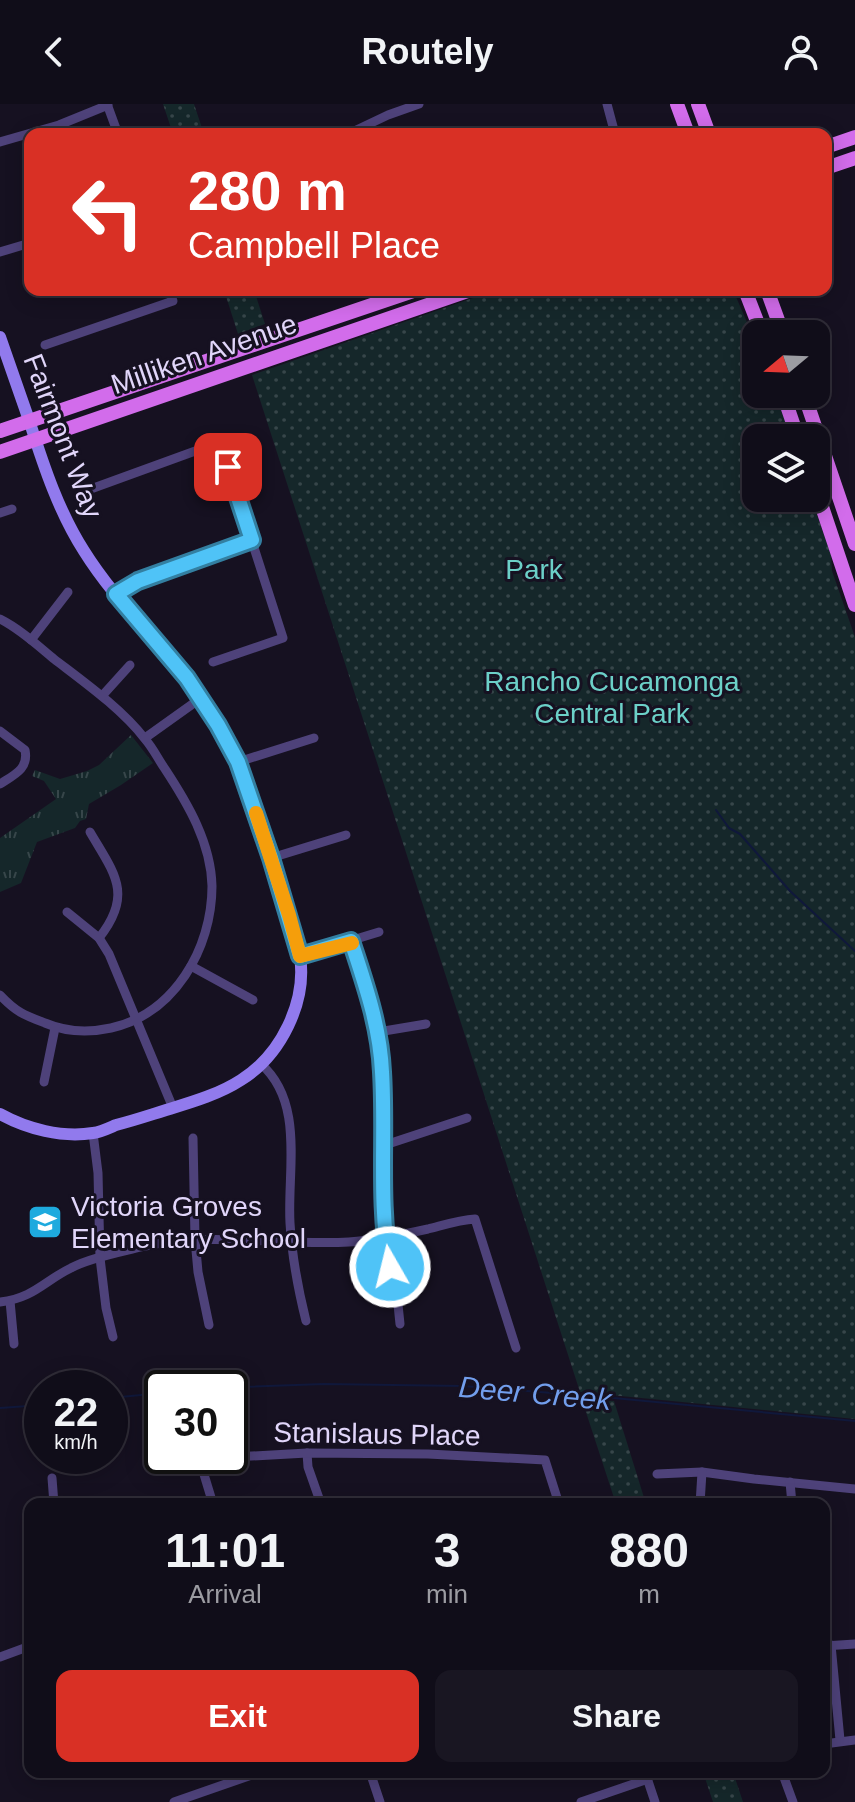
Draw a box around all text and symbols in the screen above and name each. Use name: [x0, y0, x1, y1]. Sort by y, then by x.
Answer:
icon: back: [32, 30, 76, 74]
icon: person: [779, 30, 823, 74]
text: Routely: [361, 31, 494, 72]
text: 280 m: [188, 159, 347, 222]
icon: left: [56, 160, 160, 264]
text: Campbell Place: [188, 225, 440, 266]
street label: Milliken Avenue: [107, 308, 301, 400]
north arrow: [742, 320, 830, 408]
map controls: [742, 320, 830, 512]
street label: Fairmont Way: [17, 350, 109, 522]
button: layers: [742, 424, 830, 512]
pin: [194, 433, 262, 501]
icon: arrive: [206, 445, 250, 489]
park label: Park: [505, 554, 564, 585]
park label: Rancho Cucamonga Central Park: [484, 666, 740, 729]
place label: Victoria Groves Elementary School: [71, 1191, 306, 1254]
school or university icon: Victoria Groves Elementary School: [26, 1203, 64, 1241]
position arrow: [348, 1225, 432, 1309]
speed limit sign: 30: [144, 1370, 248, 1474]
water label: Deer Creek: [457, 1370, 615, 1416]
text: 22: [54, 1390, 98, 1434]
street label: Stanislaus Place: [273, 1417, 481, 1451]
text: km/h: [54, 1431, 98, 1453]
text: 11:01: [165, 1524, 285, 1577]
text: 3: [434, 1524, 460, 1577]
text: 880: [609, 1524, 689, 1577]
text: Arrival: [188, 1579, 262, 1609]
text: min: [426, 1579, 468, 1609]
text: m: [638, 1579, 660, 1609]
button: Exit: [56, 1670, 419, 1762]
button: Share: [435, 1670, 798, 1762]

